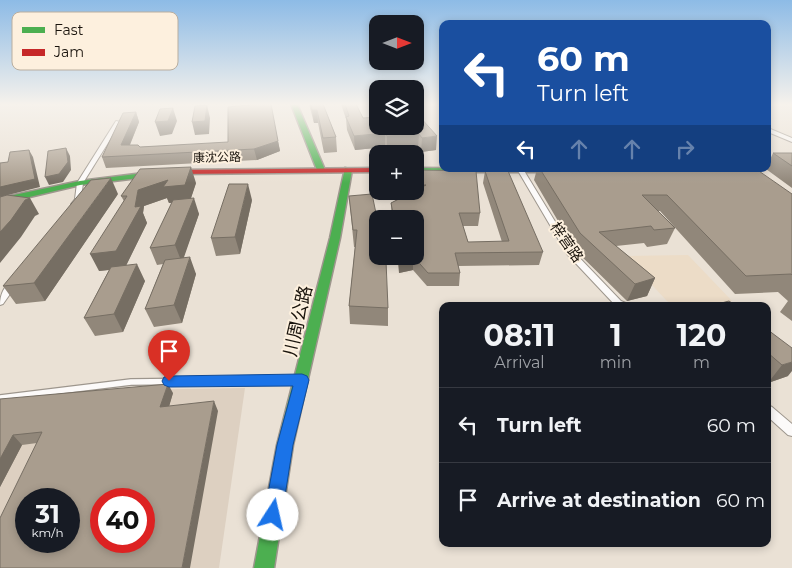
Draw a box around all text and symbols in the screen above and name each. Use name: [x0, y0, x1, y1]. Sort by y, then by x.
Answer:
legend: [12, 12, 178, 70]
north arrow: [369, 15, 424, 70]
map controls: [369, 15, 424, 265]
text: Fast: [54, 21, 84, 39]
text: 60 m: [537, 37, 630, 80]
icon: left: [454, 40, 519, 105]
text: Jam: [53, 43, 84, 61]
button: layers: [369, 80, 424, 135]
text: Turn left: [537, 80, 629, 107]
icon: left: [512, 135, 540, 163]
icon: ahead: [565, 135, 593, 163]
icon: ahead: [618, 135, 646, 163]
icon: right: [671, 135, 699, 163]
button: +: [369, 145, 424, 200]
street label: 康沈公路: [193, 149, 241, 165]
button: −: [369, 210, 424, 265]
street label: 梓营路: [546, 218, 588, 266]
street label: 川周公路: [279, 283, 317, 359]
text: 08:11: [484, 317, 555, 354]
text: 1: [610, 317, 622, 354]
text: 120: [677, 317, 726, 354]
pin: [148, 330, 190, 381]
icon: arrive: [155, 337, 183, 365]
text: Arrival: [494, 353, 545, 372]
text: min: [600, 353, 632, 372]
text: m: [693, 353, 710, 372]
icon: left: [454, 411, 482, 439]
text: Turn left: [497, 414, 582, 437]
text: 60 m: [707, 414, 756, 437]
icon: arrive: [454, 486, 482, 514]
speed limit sign: 40: [90, 488, 155, 553]
position arrow: [246, 488, 298, 540]
text: Arrive at destination: [497, 489, 701, 512]
text: 60 m: [716, 489, 765, 512]
text: 31: [35, 499, 60, 529]
text: km/h: [31, 525, 64, 540]

